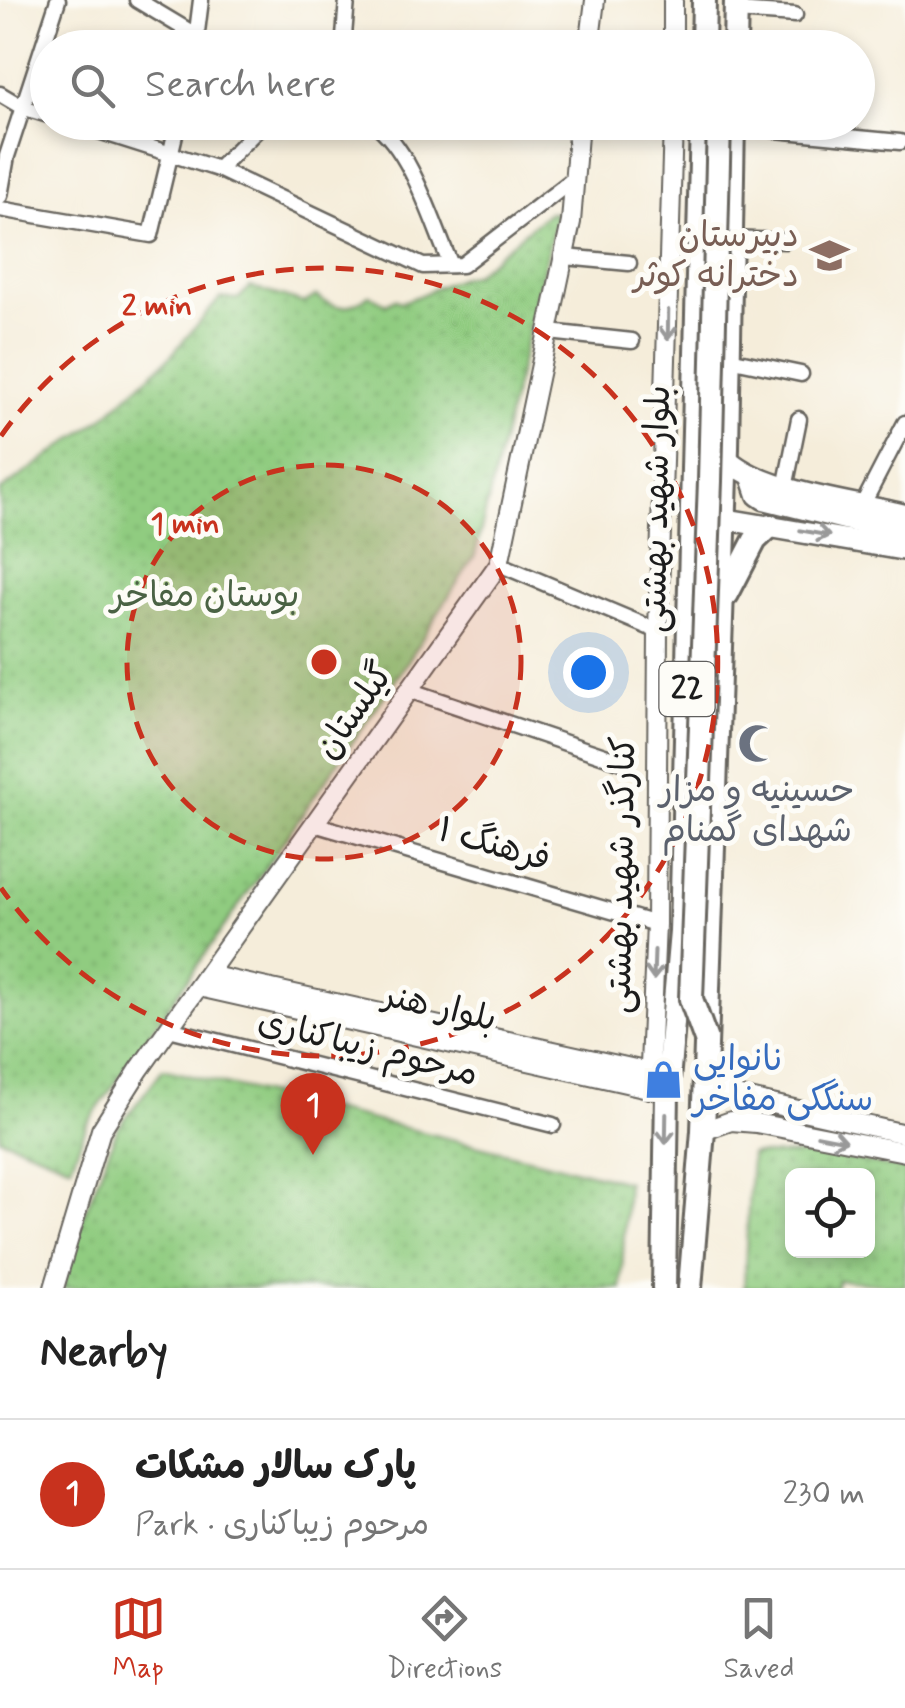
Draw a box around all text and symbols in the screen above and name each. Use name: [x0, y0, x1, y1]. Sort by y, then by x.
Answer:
search box: [30, 30, 875, 140]
icon: search: [65, 58, 120, 113]
text: Search here: [145, 61, 336, 110]
place label: دبیرستان دخترانه کوثر: [631, 213, 799, 299]
school or university icon: دبیرستان دخترانه کوثر: [808, 235, 850, 277]
text: 2 min: [122, 287, 192, 326]
one-way arrow: [659, 308, 678, 340]
street label: بلوار شهید بهشتی: [632, 385, 682, 633]
text: 1 min: [150, 505, 220, 544]
one-way arrow: [798, 524, 831, 543]
park label: بوستان مفاخر: [108, 573, 299, 619]
centre of rings: [306, 644, 342, 680]
your location: [563, 647, 614, 698]
street label: گیلستان: [305, 653, 405, 769]
road number: 22: [660, 662, 714, 716]
mosque icon: حسینیه و مزار شهدای گمنام: [736, 723, 778, 765]
street label: کنارگذر شهید بهشتی: [597, 736, 647, 1014]
place label: حسینیه و مزار شهدای گمنام: [657, 768, 854, 856]
street label: فرهنگ ۱: [432, 807, 556, 883]
one-way arrow: [644, 948, 663, 980]
street label: بلوار هنر: [376, 972, 501, 1043]
street label: مرحوم زیباکناری: [253, 998, 483, 1099]
place label: نانوایی سنگکی مفاخر: [690, 1037, 873, 1123]
shop icon: نانوایی سنگکی مفاخر: [642, 1059, 684, 1101]
pin: 1: [280, 1072, 346, 1155]
one-way arrow: [656, 1112, 676, 1144]
one-way arrow: [815, 1129, 847, 1148]
map controls: [785, 1168, 875, 1258]
button: locate: [785, 1168, 875, 1258]
text: Nearby: [40, 1326, 168, 1381]
text: پارک سالار مشکات: [135, 1443, 416, 1492]
text: 1: [65, 1473, 80, 1515]
text: 230 m: [782, 1473, 865, 1515]
text: Park · مرحوم زیباکناری: [135, 1504, 429, 1546]
tab: Map: [111, 1591, 166, 1688]
tab: Directions: [387, 1591, 502, 1688]
tab: Saved: [724, 1591, 794, 1688]

